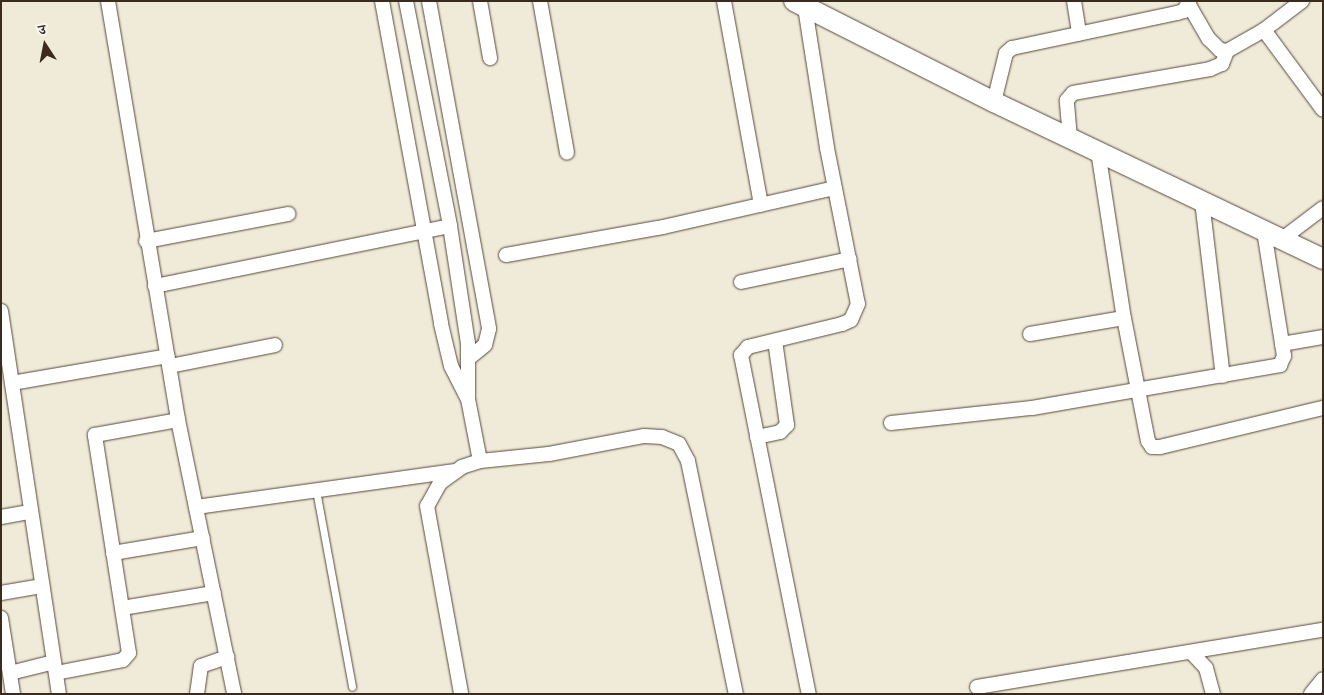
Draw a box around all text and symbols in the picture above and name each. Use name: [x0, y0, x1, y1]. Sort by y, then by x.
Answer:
north arrow: [20, 20, 70, 70]
text: उ: [37, 21, 47, 40]

